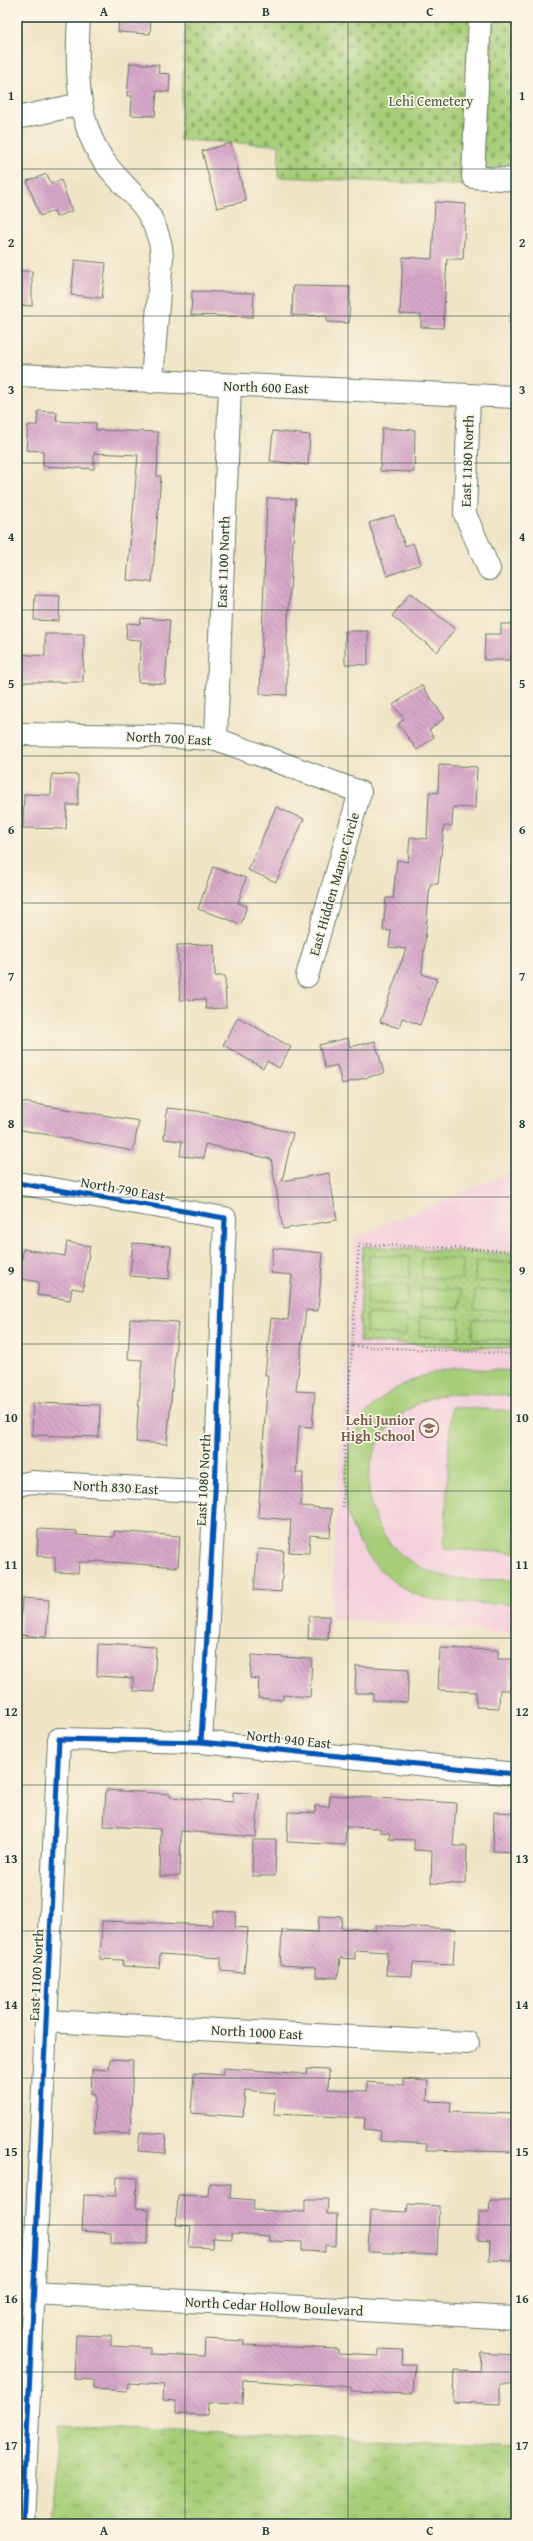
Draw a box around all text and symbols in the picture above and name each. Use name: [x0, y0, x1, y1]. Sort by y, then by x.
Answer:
text: A: [100, 2, 109, 21]
text: B: [262, 2, 270, 21]
text: C: [426, 2, 434, 21]
text: 1: [8, 86, 14, 105]
text: 1: [519, 86, 525, 105]
park label: Lehi Cemetery: [389, 91, 473, 111]
text: 2: [8, 233, 15, 252]
text: 2: [519, 233, 526, 252]
street label: North 600 East: [223, 376, 309, 398]
text: 3: [8, 380, 14, 399]
text: 3: [519, 380, 525, 399]
street label: East 1180 North: [455, 414, 479, 507]
street label: East 1100 North: [211, 515, 235, 608]
text: 4: [8, 527, 15, 546]
text: 4: [519, 527, 526, 546]
text: 5: [8, 674, 15, 693]
text: 5: [519, 674, 526, 693]
street label: North 700 East: [126, 726, 212, 750]
street label: East Hidden Manor Circle: [304, 809, 364, 958]
text: 6: [8, 820, 15, 839]
text: 6: [519, 820, 526, 839]
text: 7: [8, 967, 15, 986]
text: 7: [519, 967, 526, 986]
text: 8: [8, 1114, 15, 1133]
text: 8: [519, 1114, 526, 1133]
street label: North 790 East: [79, 1172, 167, 1206]
text: 9: [8, 1261, 15, 1280]
text: 9: [519, 1261, 526, 1280]
text: 10: [4, 1408, 18, 1427]
text: 10: [515, 1408, 529, 1427]
place label: Lehi Junior High School: [341, 1410, 416, 1446]
school or university icon: Lehi Junior High School: [418, 1417, 440, 1439]
street label: East 1080 North: [191, 1433, 215, 1527]
street label: North 830 East: [73, 1475, 159, 1499]
text: 11: [4, 1555, 18, 1574]
text: 11: [515, 1555, 529, 1574]
text: 12: [4, 1702, 18, 1721]
text: 12: [515, 1702, 529, 1721]
street label: North 940 East: [245, 1725, 333, 1753]
text: 13: [4, 1849, 18, 1868]
text: 13: [515, 1849, 529, 1868]
street label: East 1100 North: [24, 1928, 48, 2022]
text: 14: [4, 1995, 18, 2014]
text: 14: [515, 1995, 529, 2014]
street label: North 1000 East: [210, 2020, 304, 2044]
text: 15: [4, 2142, 18, 2161]
text: 15: [515, 2142, 529, 2161]
text: 16: [4, 2289, 18, 2308]
text: 16: [515, 2289, 529, 2308]
street label: North Cedar Hollow Boulevard: [184, 2291, 364, 2321]
text: 17: [4, 2436, 18, 2455]
text: 17: [515, 2436, 529, 2455]
text: A: [100, 2521, 109, 2540]
text: B: [262, 2521, 270, 2540]
text: C: [426, 2521, 434, 2540]

